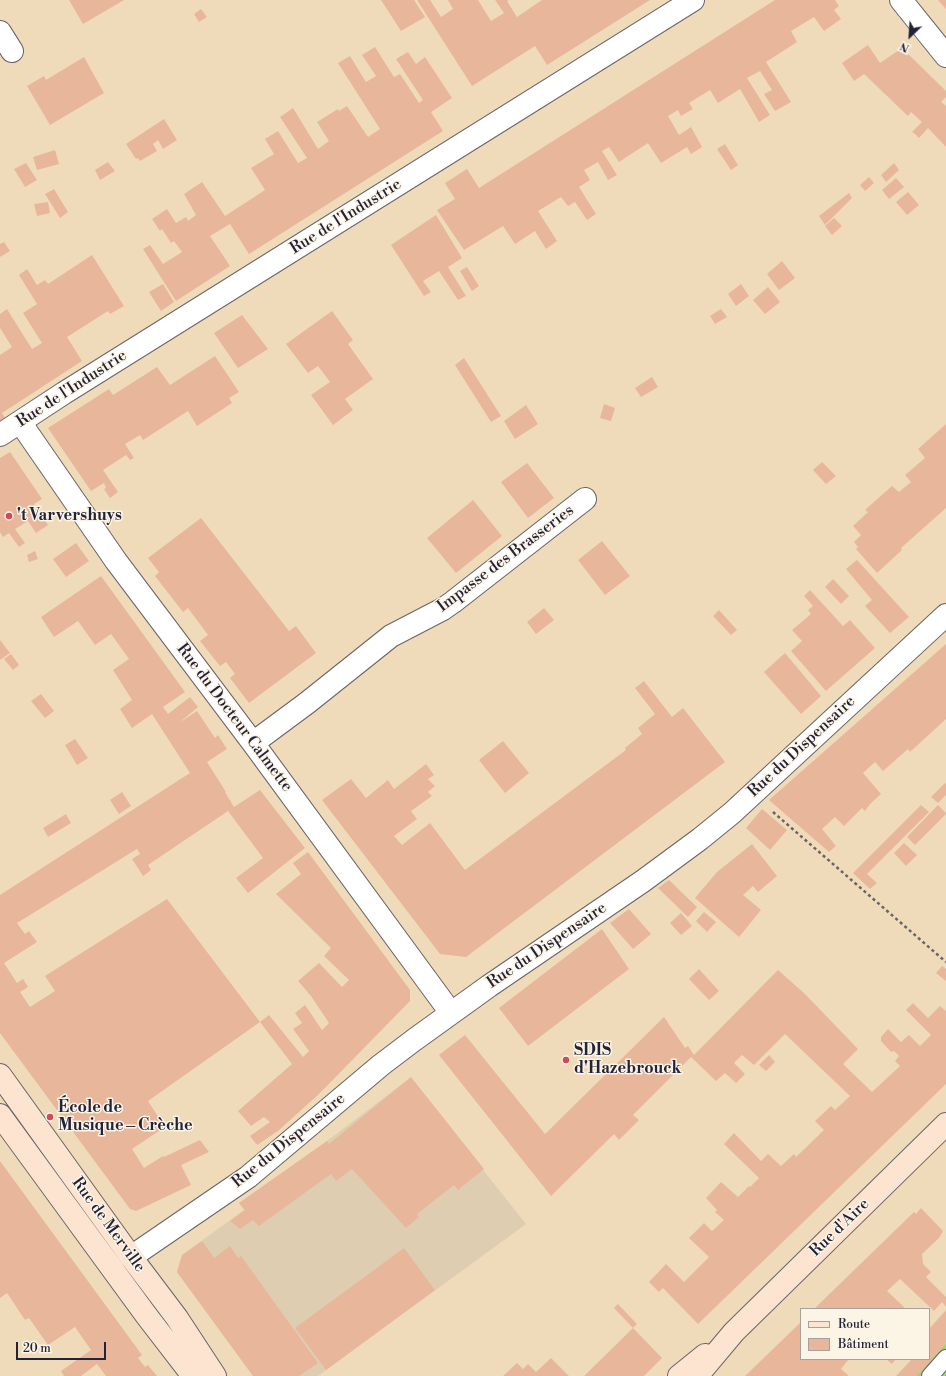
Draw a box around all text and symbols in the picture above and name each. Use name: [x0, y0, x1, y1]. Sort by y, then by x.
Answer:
north arrow: [890, 16, 930, 56]
text: N: [898, 39, 912, 55]
street label: Rue de l'Industrie: [287, 175, 405, 259]
street label: Rue de l'Industrie: [13, 346, 131, 432]
street label: Impasse des Brasseries: [434, 501, 578, 617]
place label: 't Varvershuys: [17, 506, 122, 526]
marker: 't Varvershuys: [4, 511, 14, 521]
street label: Rue du Docteur Calmette: [172, 640, 296, 796]
street label: Rue du Dispensaire: [744, 692, 860, 802]
street label: Rue du Dispensaire: [484, 899, 610, 993]
place label: SDIS d'Hazebrouck: [574, 1041, 681, 1079]
marker: SDIS d'Hazebrouck: [561, 1055, 571, 1065]
street label: Rue du Dispensaire: [229, 1090, 349, 1192]
place label: École de Musique – Crèche: [58, 1098, 193, 1136]
marker: École de Musique – Crèche: [45, 1112, 55, 1122]
street label: Rue de Merville: [67, 1174, 149, 1276]
street label: Rue d'Aire: [806, 1195, 874, 1261]
legend: [800, 1308, 930, 1360]
text: Route: [838, 1317, 870, 1332]
scale bar: [18, 1334, 108, 1360]
text: Bâtiment: [838, 1337, 889, 1352]
text: 20 m: [23, 1341, 51, 1356]

